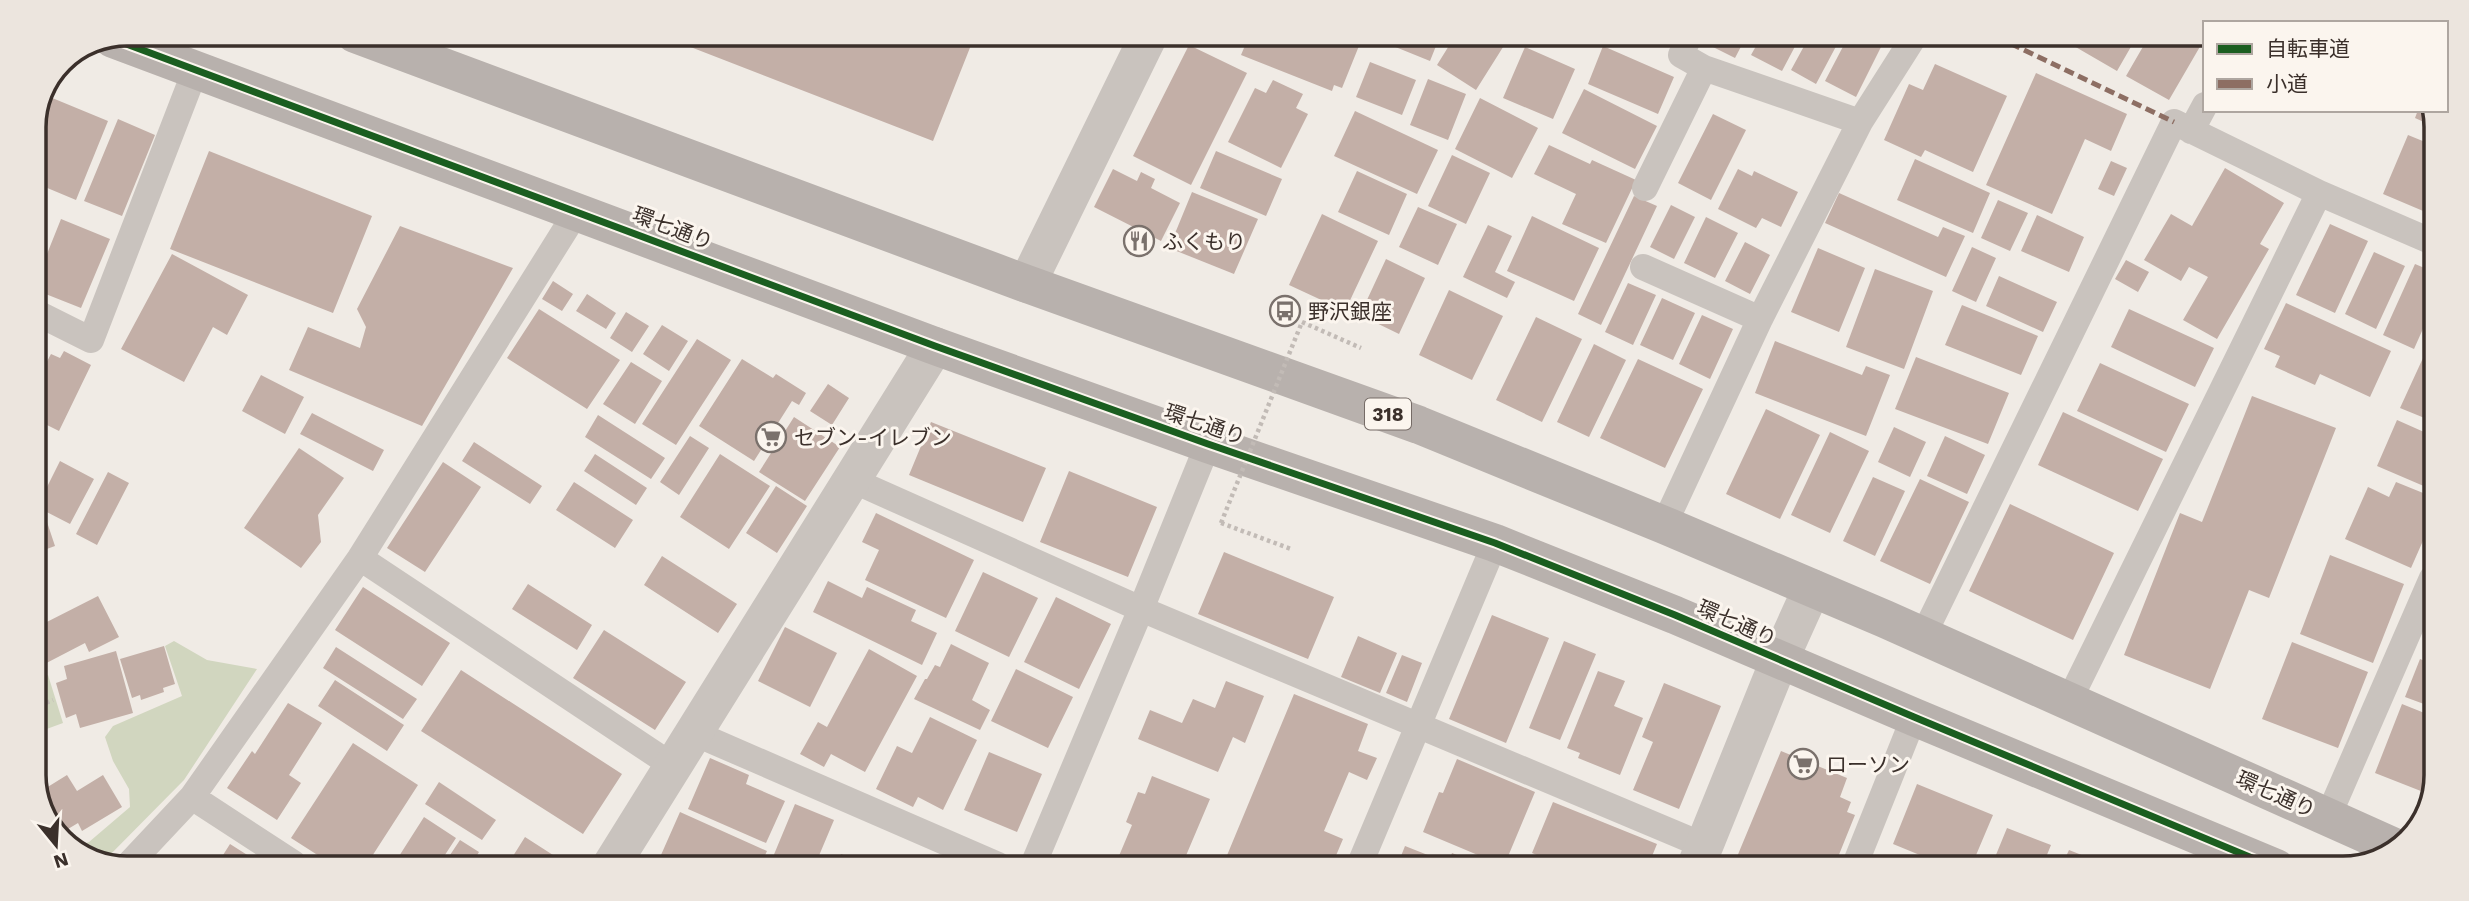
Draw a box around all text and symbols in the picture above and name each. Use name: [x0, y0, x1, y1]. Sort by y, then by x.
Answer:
legend: [2203, 21, 2448, 112]
text: 自転車道: [2266, 36, 2350, 61]
text: 小道: [2266, 71, 2308, 96]
street label: 環七通り: [629, 201, 717, 255]
restaurant icon: ふくもり: [1122, 224, 1156, 258]
place label: ふくもり: [1162, 229, 1246, 254]
bus stop icon: 野沢銀座: [1268, 294, 1302, 328]
place label: 野沢銀座: [1308, 299, 1392, 324]
road number: 318: [1365, 398, 1411, 430]
street label: 環七通り: [1161, 399, 1249, 449]
supermarket icon: セブン-イレブン: [754, 420, 788, 454]
place label: セブン-イレブン: [794, 425, 952, 450]
street label: 環七通り: [1694, 594, 1780, 652]
supermarket icon: ローソン: [1786, 747, 1820, 781]
place label: ローソン: [1826, 752, 1910, 777]
street label: 環七通り: [2233, 765, 2319, 823]
north arrow: [21, 810, 91, 880]
text: N: [51, 848, 71, 874]

